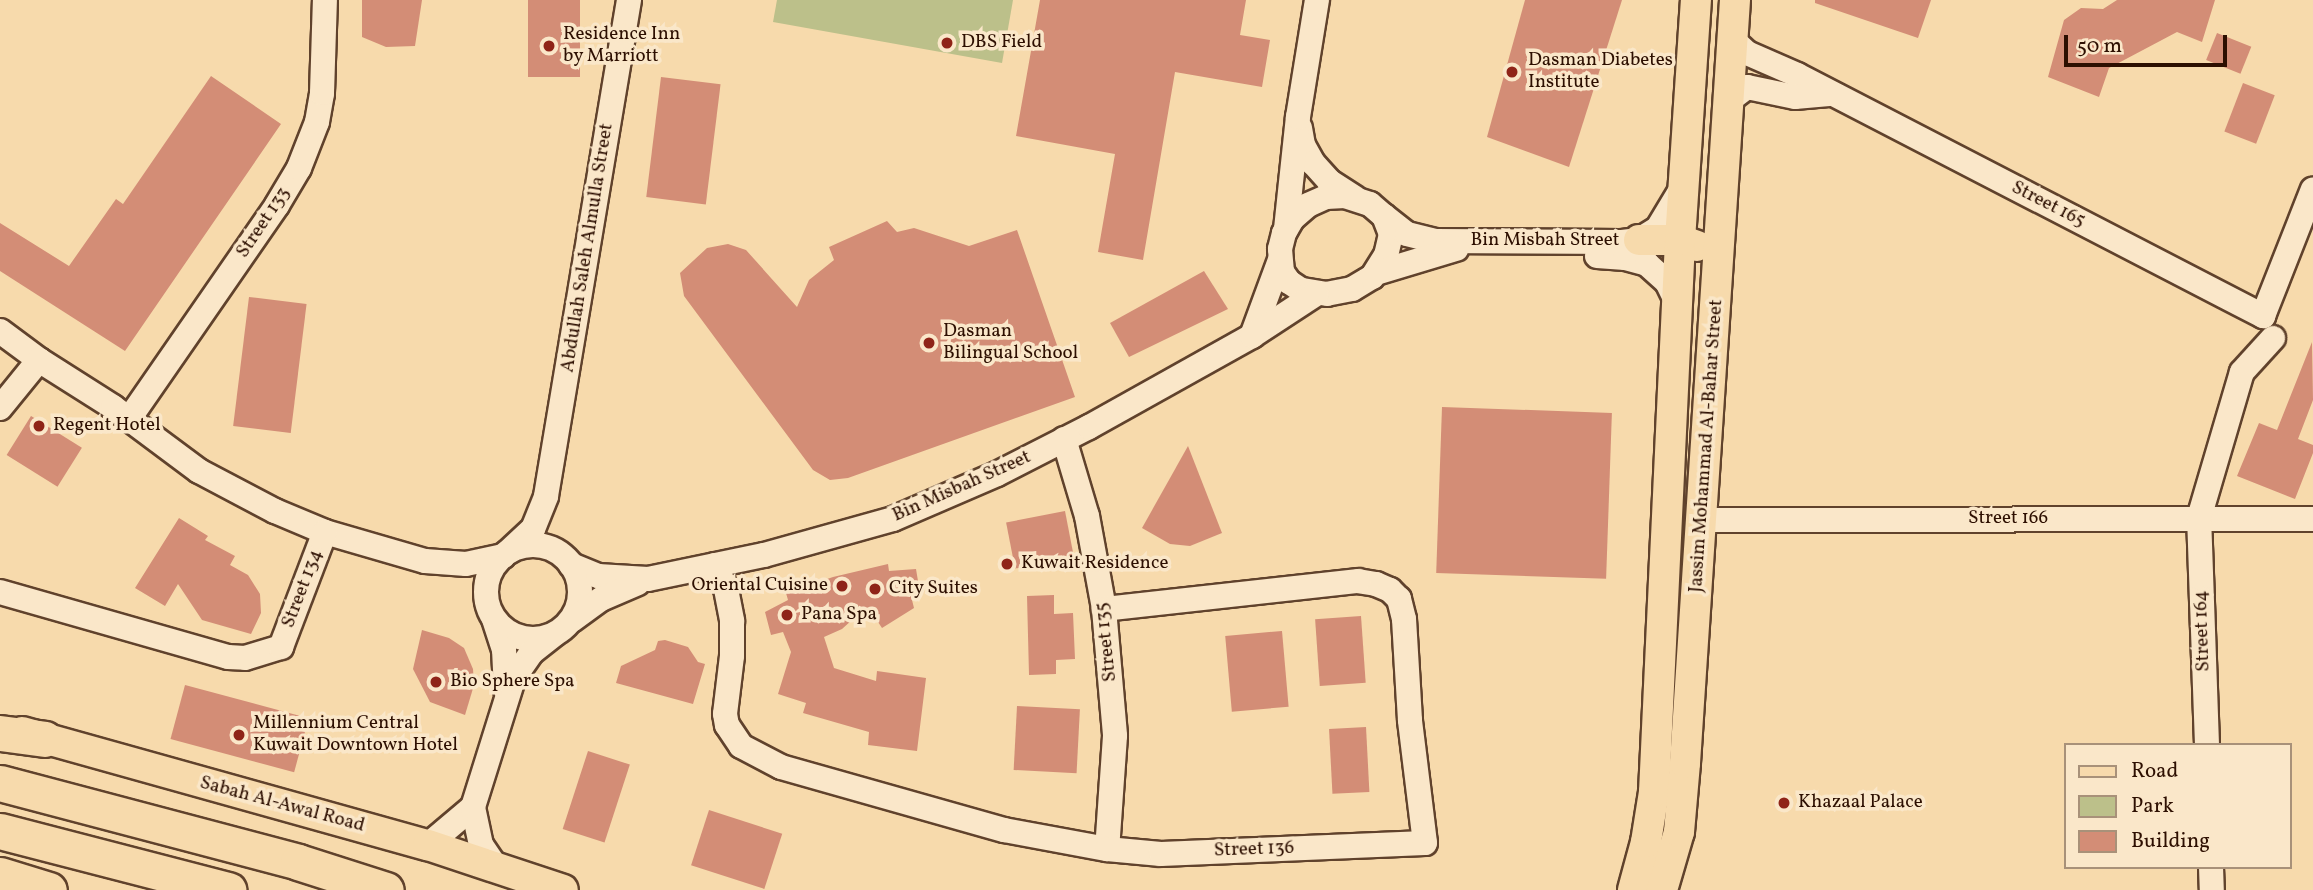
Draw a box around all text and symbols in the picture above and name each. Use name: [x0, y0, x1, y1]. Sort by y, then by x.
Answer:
scale bar: [2068, 21, 2231, 65]
place label: Residence Inn by Marriott: [563, 24, 680, 68]
place label: DBS Field: [961, 32, 1042, 54]
text: 50 m: [2077, 32, 2122, 61]
marker: DBS Field: [939, 35, 955, 51]
marker: Residence Inn by Marriott: [541, 38, 557, 54]
place label: Dasman Diabetes Institute: [1528, 50, 1673, 94]
marker: Dasman Diabetes Institute: [1502, 62, 1522, 82]
street label: Abdullah Saleh Almulla Street: [557, 122, 619, 374]
street label: Street 165: [2007, 177, 2089, 233]
street label: Street 133: [232, 183, 296, 263]
street label: Bin Misbah Street: [1470, 230, 1620, 252]
street label: Jassim Mohammad Al-Bahar Street: [1685, 299, 1729, 593]
place label: Dasman Bilingual School: [943, 321, 1078, 365]
marker: Dasman Bilingual School: [921, 335, 937, 351]
place label: Regent Hotel: [53, 415, 161, 437]
marker: Regent Hotel: [31, 418, 47, 434]
street label: Bin Misbah Street: [889, 446, 1035, 528]
street label: Street 166: [1968, 508, 2048, 530]
street label: Street 134: [278, 547, 328, 631]
place label: Kuwait Residence: [1021, 553, 1168, 575]
marker: Kuwait Residence: [999, 556, 1015, 572]
place label: Oriental Cuisine: [691, 575, 828, 597]
marker: Oriental Cuisine: [834, 578, 850, 594]
place label: City Suites: [889, 578, 978, 600]
marker: City Suites: [867, 581, 883, 597]
street label: Street 164: [2190, 590, 2216, 672]
street label: Street 135: [1091, 601, 1123, 683]
place label: Pana Spa: [801, 604, 877, 626]
marker: Pana Spa: [779, 607, 795, 623]
place label: Bio Sphere Spa: [450, 671, 575, 693]
marker: Bio Sphere Spa: [428, 674, 444, 690]
place label: Millennium Central Kuwait Downtown Hotel: [253, 713, 458, 757]
marker: Millennium Central Kuwait Downtown Hotel: [231, 727, 247, 743]
legend: [2064, 743, 2292, 869]
text: Road: [2131, 757, 2178, 786]
street label: Sabah Al-Awal Road: [197, 772, 367, 838]
place label: Khazaal Palace: [1798, 792, 1923, 814]
text: Park: [2131, 792, 2174, 821]
marker: Khazaal Palace: [1776, 795, 1792, 811]
text: Building: [2131, 827, 2210, 856]
street label: Street 136: [1213, 837, 1295, 863]

